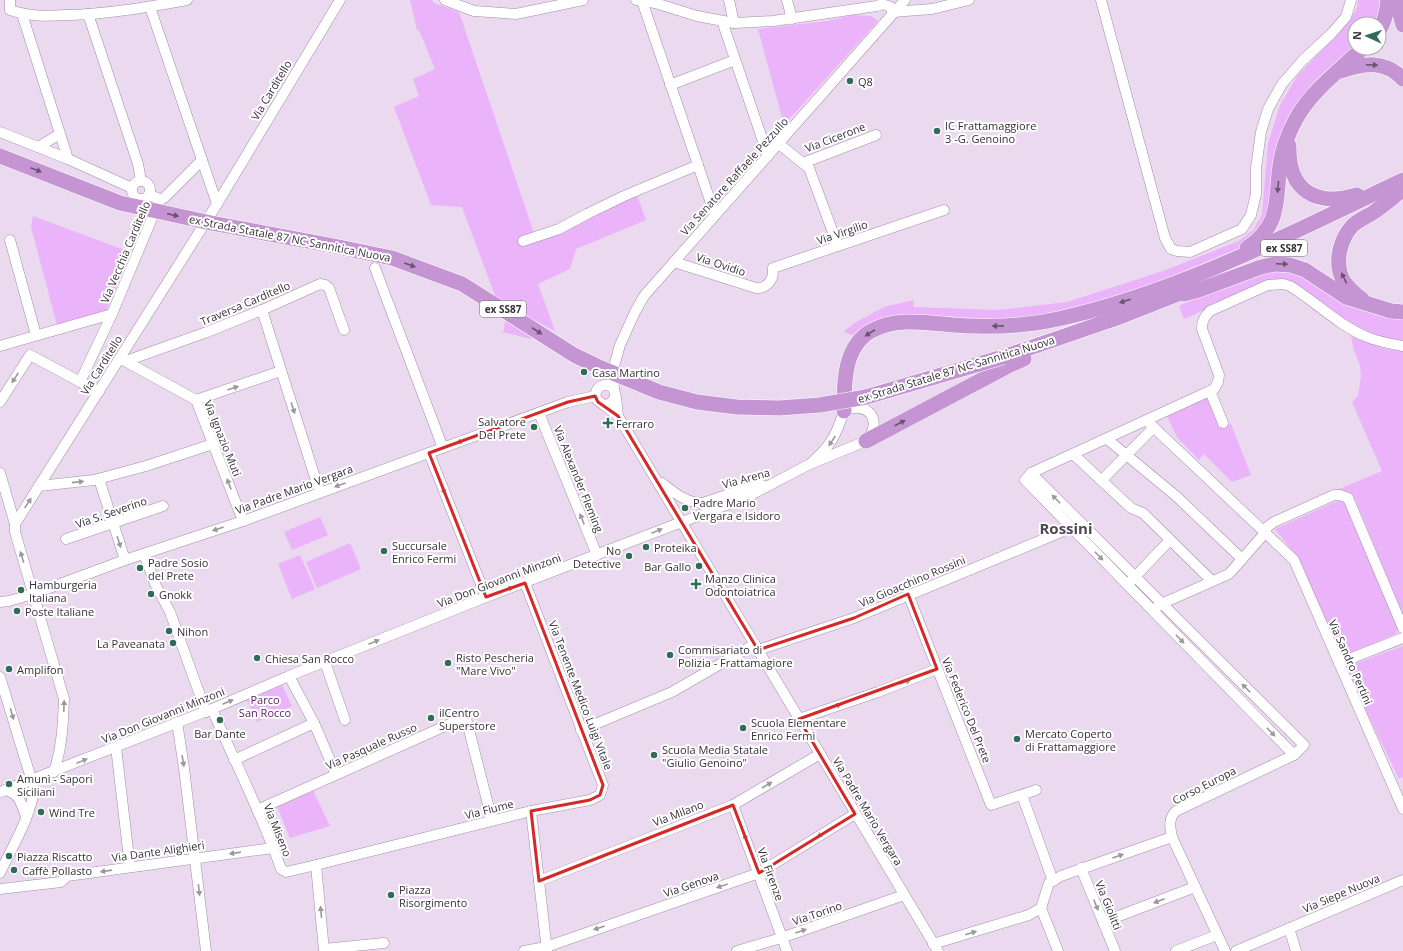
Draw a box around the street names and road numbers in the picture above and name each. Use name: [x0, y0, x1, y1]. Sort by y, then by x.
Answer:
street label: Via Carditello: [247, 57, 295, 123]
street label: Via Senatore Raffaele Pezzullo: [677, 114, 791, 238]
street label: Via Cicerone: [803, 119, 867, 155]
street label: Via Vecchia Carditello: [97, 198, 153, 305]
street label: ex Strada Statale 87 NC Sannitica Nuova: [188, 211, 392, 265]
street label: Via Virgilio: [814, 216, 870, 248]
road number: ex SS87: [1261, 240, 1307, 256]
street label: Via Ovidio: [694, 249, 748, 279]
street label: Traversa Carditello: [198, 277, 293, 329]
road number: ex SS87: [480, 301, 526, 317]
street label: Via Carditello: [77, 332, 125, 398]
street label: ex Strada Statale 87 NC Sannitica Nuova: [856, 332, 1056, 406]
street label: Via Ignazio Muti: [201, 398, 245, 478]
street label: Via Alexander Fleming: [551, 424, 607, 534]
street label: Via Padre Mario Vergara: [233, 461, 355, 517]
street label: Via Arena: [720, 464, 772, 492]
street label: Via S. Severino: [73, 493, 149, 531]
street label: Via Don Giovanni Minzoni: [435, 549, 563, 611]
street label: Via Gioacchino Rossini: [856, 552, 968, 610]
street label: Via Sandro Pertini: [1326, 617, 1376, 707]
street label: Via Tenente Medico Luigi Vitale: [546, 618, 616, 772]
street label: Via Federico Del Prete: [939, 655, 995, 765]
street label: Via Don Giovanni Minzoni: [99, 683, 227, 747]
street label: Via Pasquale Russo: [323, 719, 419, 773]
street label: Via Padre Mario Vergara: [830, 754, 906, 868]
street label: Corso Europa: [1170, 763, 1238, 807]
street label: Via Fiume: [463, 796, 515, 822]
street label: Via Milano: [650, 796, 706, 830]
street label: Via Miseno: [261, 801, 296, 859]
street label: Via Dante Alighieri: [111, 837, 205, 865]
street label: Via Firenze: [754, 845, 788, 903]
street label: Via Genova: [661, 868, 721, 900]
street label: Via Siepe Nuova: [1300, 870, 1382, 916]
street label: Via Giolitti: [1092, 878, 1126, 932]
street label: Via Torino: [790, 897, 844, 928]

